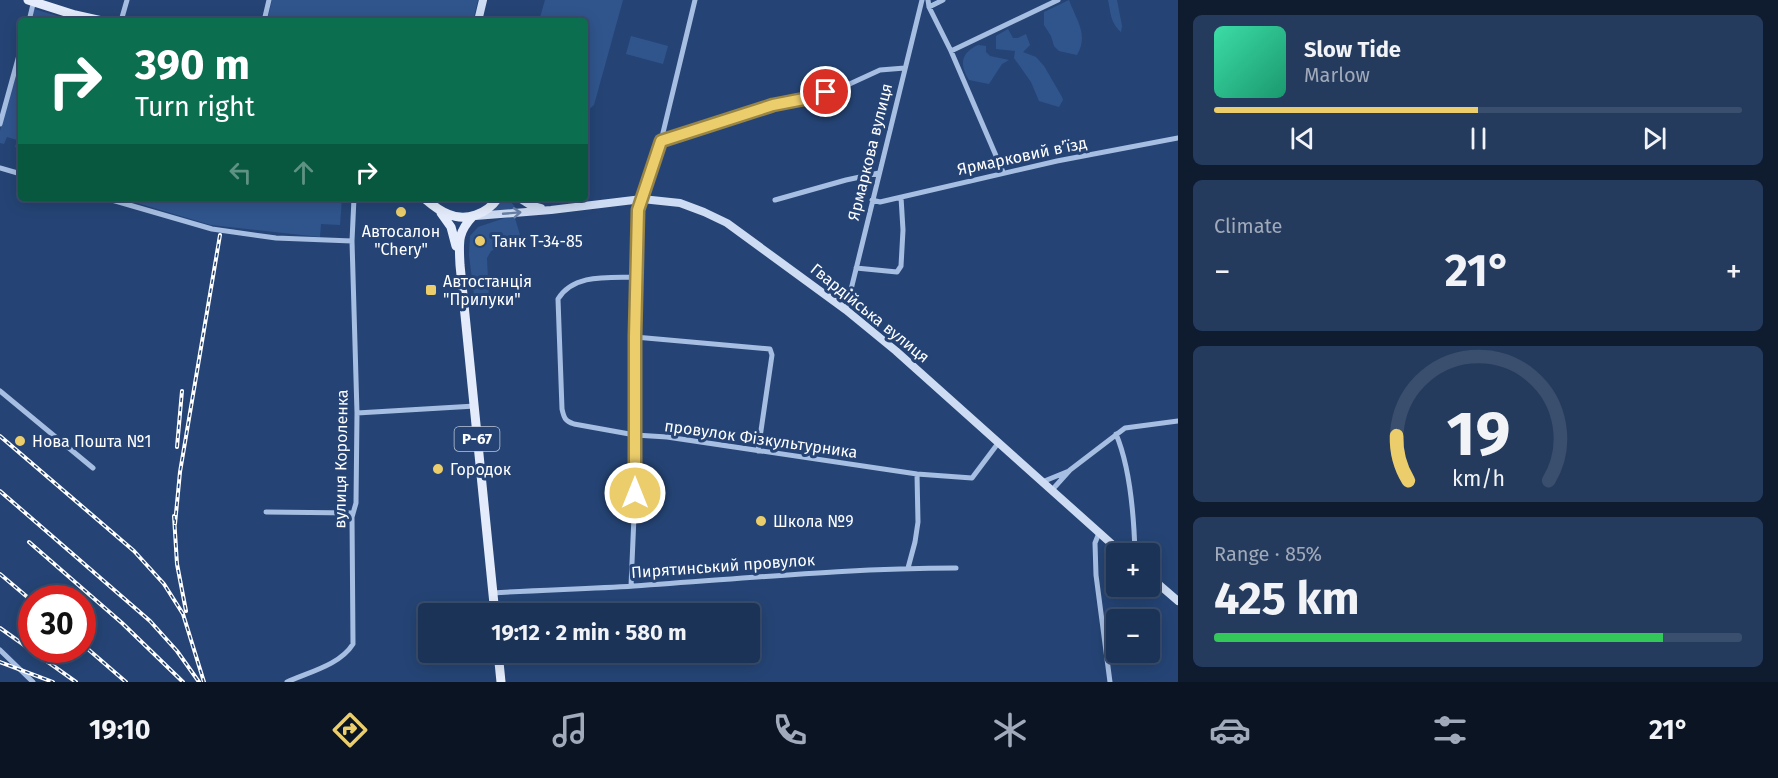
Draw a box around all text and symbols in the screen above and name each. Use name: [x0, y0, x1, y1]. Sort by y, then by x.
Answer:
text: Slow Tide: [1304, 36, 1401, 63]
text: 390 m: [135, 40, 250, 90]
icon: right: [36, 42, 114, 120]
text: Marlow: [1304, 63, 1370, 87]
pin: [800, 66, 851, 117]
icon: arrive: [809, 75, 842, 108]
street label: Ярмаркова вулиця: [844, 81, 896, 223]
text: Turn right: [135, 91, 255, 123]
icon: previous: [1286, 122, 1319, 155]
icon: pause: [1462, 122, 1495, 155]
icon: next: [1638, 122, 1671, 155]
street label: Ярмарковий вʼїзд: [955, 133, 1089, 179]
icon: left: [224, 156, 257, 189]
icon: ahead: [287, 156, 320, 189]
icon: right: [350, 156, 383, 189]
marker: Автосалон "Chery": [394, 205, 408, 219]
one-way arrow: [501, 207, 521, 218]
text: Climate: [1214, 214, 1282, 238]
place label: Автосалон "Chery": [362, 222, 440, 259]
place label: Танк Т-34-85: [492, 232, 583, 251]
marker: Танк Т-34-85: [473, 234, 487, 248]
text: 21°: [1445, 244, 1511, 298]
text: −: [1214, 252, 1231, 292]
text: +: [1726, 252, 1742, 292]
street label: Гвардійська вулиця: [807, 259, 933, 367]
place label: Автостанція "Прилуки": [443, 272, 532, 309]
marker: Автостанція "Прилуки": [424, 283, 438, 297]
street label: вулиця Короленка: [330, 389, 352, 529]
text: 19: [1446, 397, 1510, 472]
street label: провулок Фізкультурника: [663, 416, 859, 462]
road number: Р-67: [454, 427, 500, 451]
place label: Нова Пошта №1: [32, 432, 151, 451]
marker: Нова Пошта №1: [13, 434, 27, 448]
place label: Городок: [450, 460, 512, 479]
position arrow: [603, 461, 667, 525]
marker: Городок: [431, 462, 445, 476]
text: km/h: [1451, 466, 1505, 492]
place label: Школа №9: [773, 512, 854, 531]
marker: Школа №9: [754, 514, 768, 528]
text: Range · 85%: [1214, 542, 1322, 566]
map controls: [1106, 543, 1160, 663]
button: +: [1106, 543, 1160, 597]
street label: Пирятинський провулок: [630, 550, 816, 582]
text: 425 km: [1214, 572, 1359, 626]
speed limit sign: 30: [18, 585, 96, 663]
button: −: [1106, 609, 1160, 663]
text: 19:12 · 2 min · 580 m: [491, 619, 687, 646]
icon: directions: [329, 709, 371, 751]
icon: music: [549, 709, 591, 751]
icon: phone: [769, 709, 811, 751]
icon: climate: [989, 709, 1031, 751]
icon: car: [1209, 709, 1251, 751]
icon: filters: [1429, 709, 1471, 751]
text: 19:10: [89, 714, 151, 746]
text: 21°: [1649, 714, 1689, 746]

